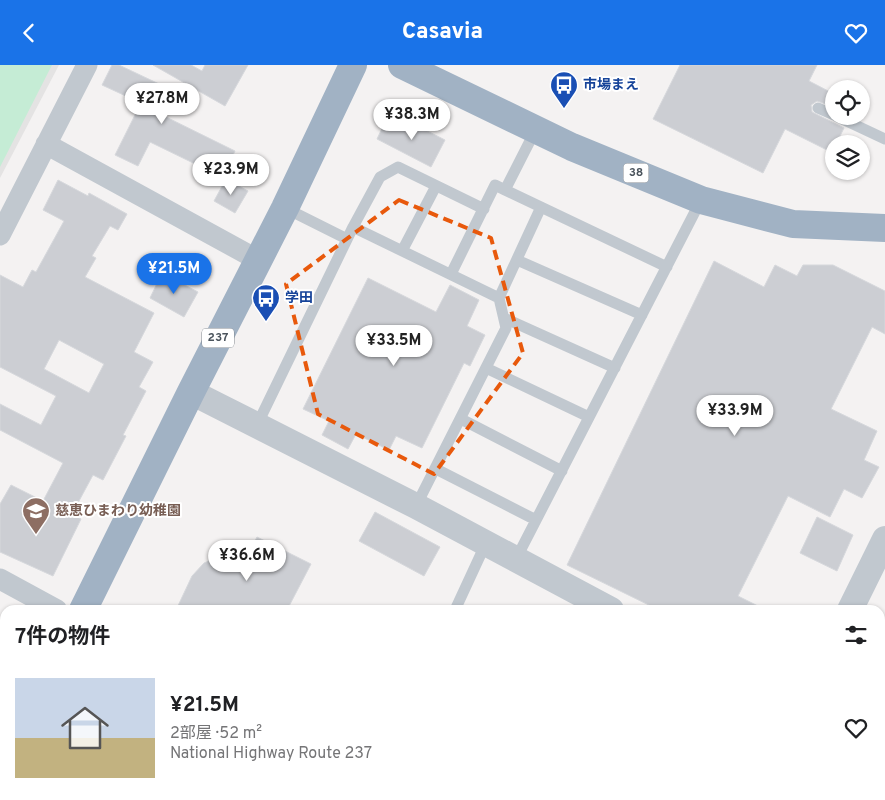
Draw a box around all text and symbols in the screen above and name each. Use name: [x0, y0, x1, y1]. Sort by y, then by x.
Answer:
icon: back: [15, 19, 43, 47]
text: Casavia: [402, 19, 483, 46]
icon: heart: [842, 19, 870, 47]
bus stop icon: 市場まえ: [549, 70, 579, 109]
place label: 市場まえ: [583, 77, 639, 94]
map controls: [825, 80, 870, 180]
button: locate: [825, 80, 870, 125]
pin: ¥27.8M: [121, 83, 203, 125]
text: ¥27.8M: [136, 89, 188, 109]
pin: ¥38.3M: [371, 99, 453, 141]
text: ¥38.3M: [384, 105, 440, 125]
button: layers: [825, 135, 870, 180]
pin: ¥23.9M: [190, 153, 272, 196]
text: ¥23.9M: [203, 160, 259, 180]
road number: 38: [624, 164, 648, 183]
pin: ¥21.5M: [133, 253, 215, 295]
text: ¥21.5M: [148, 259, 200, 279]
bus stop icon: 学田: [251, 283, 281, 322]
place label: 学田: [285, 290, 313, 307]
pin: ¥33.5M: [353, 325, 435, 367]
road number: 237: [202, 329, 234, 347]
text: ¥33.5M: [366, 331, 422, 351]
pin: ¥33.9M: [694, 395, 776, 437]
text: ¥33.9M: [707, 401, 763, 421]
school or university icon: 慈恵ひまわり幼稚園: [21, 496, 51, 535]
place label: 慈恵ひまわり幼稚園: [55, 502, 181, 520]
pin: ¥36.6M: [206, 539, 288, 582]
text: ¥36.6M: [219, 546, 275, 566]
icon: filters: [842, 621, 870, 649]
text: 7件の物件: [15, 624, 110, 651]
text: ¥21.5M: [170, 692, 239, 719]
icon: home: [55, 698, 115, 758]
icon: heart: [842, 714, 870, 742]
text: 2部屋 · 52 m²: [170, 724, 262, 744]
text: National Highway Route 237: [170, 744, 372, 764]

